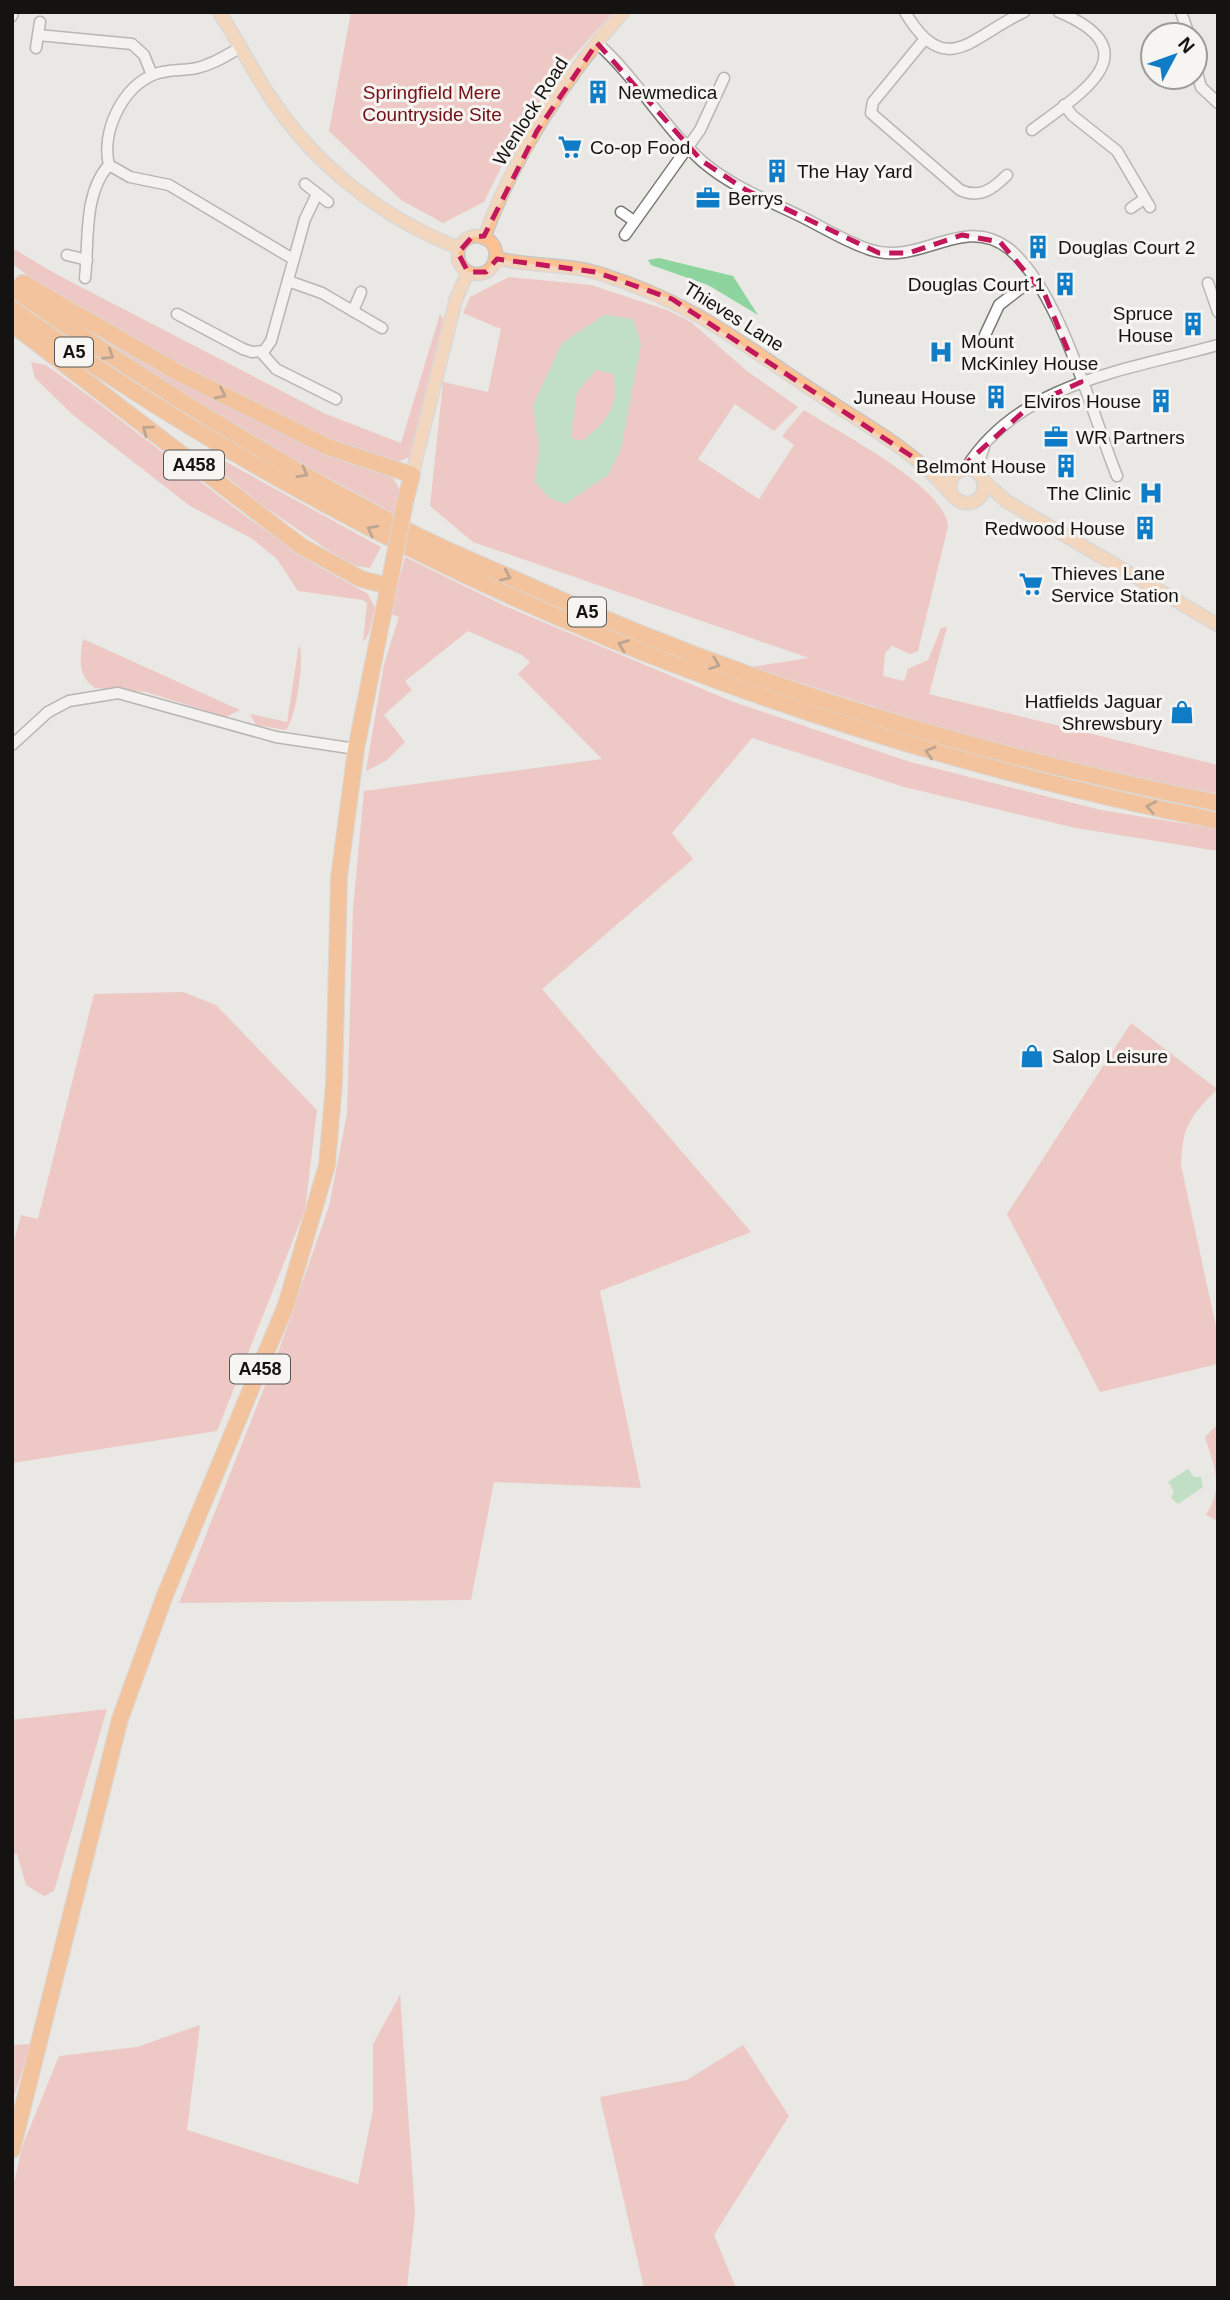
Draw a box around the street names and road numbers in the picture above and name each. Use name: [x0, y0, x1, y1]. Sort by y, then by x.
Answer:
street label: Wenlock Road: [489, 53, 572, 169]
street label: Thieves Lane: [680, 277, 788, 356]
road number: A5: [55, 338, 93, 366]
road number: A458: [164, 450, 224, 480]
road number: A5: [568, 598, 606, 626]
road number: A458: [230, 1354, 290, 1384]

